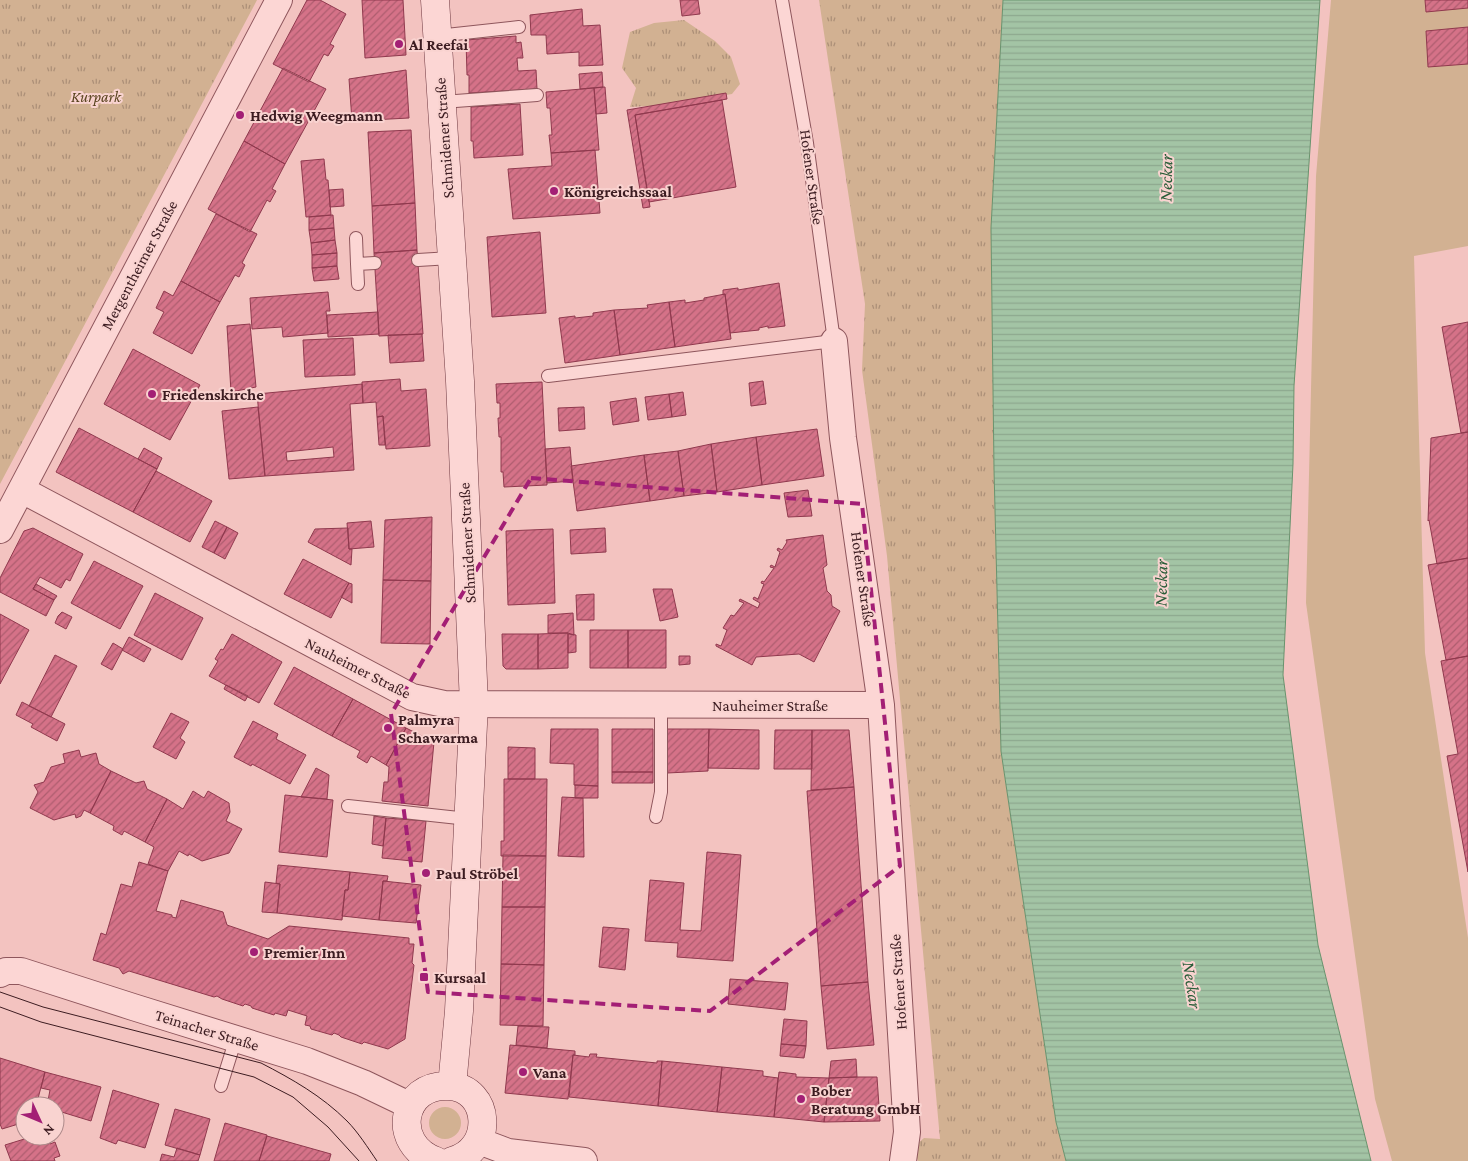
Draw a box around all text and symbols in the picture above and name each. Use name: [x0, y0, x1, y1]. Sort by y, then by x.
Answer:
place label: Al Reefai: [408, 36, 469, 53]
marker: Al Reefai: [393, 38, 405, 50]
street label: Schmidener Straße: [431, 77, 457, 199]
park label: Kurpark: [71, 88, 122, 106]
place label: Hedwig Weegmann: [250, 107, 383, 124]
marker: Hedwig Weegmann: [234, 109, 246, 121]
street label: Hofener Straße: [797, 128, 827, 226]
water label: Neckar: [1156, 153, 1176, 202]
place label: Königreichssaal: [564, 183, 672, 200]
marker: Königreichssaal: [548, 185, 560, 197]
street label: Mergentheimer Straße: [98, 197, 181, 333]
place label: Friedenskirche: [162, 386, 264, 403]
marker: Friedenskirche: [146, 388, 158, 400]
street label: Schmidener Straße: [455, 482, 479, 604]
street label: Hofener Straße: [848, 530, 878, 628]
water label: Neckar: [1151, 558, 1171, 607]
street label: Nauheimer Straße: [302, 634, 414, 702]
street label: Nauheimer Straße: [712, 697, 828, 714]
place label: Palmyra Schawarma: [398, 711, 478, 746]
marker: Palmyra Schawarma: [382, 722, 394, 734]
place label: Paul Ströbel: [436, 865, 518, 882]
marker: Paul Ströbel: [420, 867, 432, 879]
street label: Hofener Straße: [886, 934, 910, 1030]
place label: Premier Inn: [264, 944, 345, 961]
marker: Premier Inn: [248, 946, 260, 958]
water label: Neckar: [1178, 960, 1206, 1011]
place label: Kursaal: [434, 969, 486, 986]
marker: Kursaal: [418, 971, 430, 983]
street label: Teinacher Straße: [153, 1006, 261, 1054]
place label: Vana: [532, 1064, 567, 1081]
marker: Vana: [517, 1066, 529, 1078]
place label: Bober Beratung GmbH: [811, 1082, 921, 1117]
marker: Bober Beratung GmbH: [795, 1093, 807, 1105]
north arrow: [15, 1096, 65, 1146]
text: N: [40, 1121, 58, 1139]

